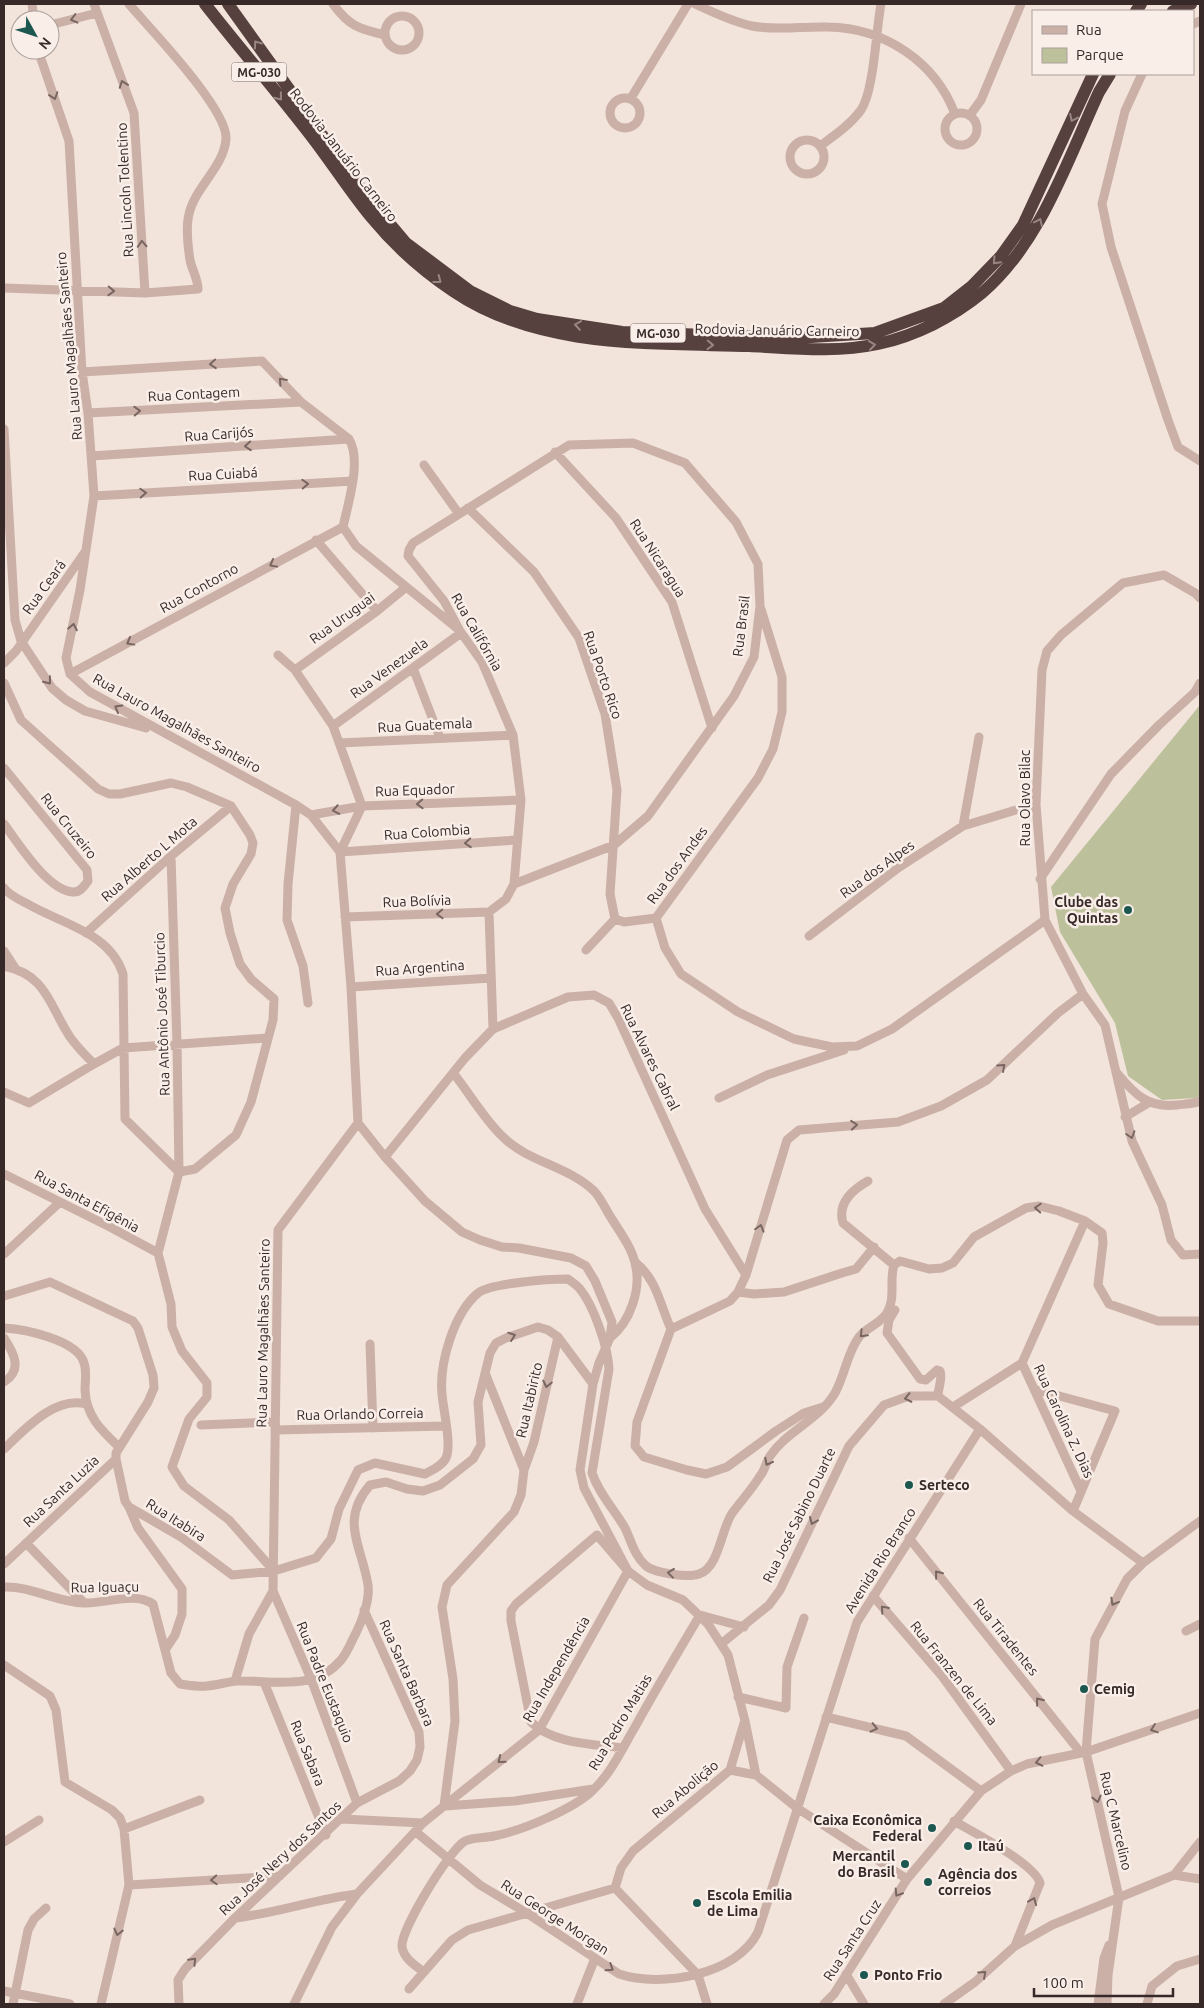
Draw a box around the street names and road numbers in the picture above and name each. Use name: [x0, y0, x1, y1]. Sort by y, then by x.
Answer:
road number: MG-030: [232, 62, 286, 82]
street label: Rodovia Januário Carneiro: [287, 85, 401, 225]
street label: Rua Lincoln Tolentino: [113, 122, 137, 258]
street label: Rua Lauro Magalhães Santeiro: [53, 251, 85, 441]
street label: Rodovia Januário Carneiro: [694, 321, 860, 339]
road number: MG-030: [630, 323, 686, 342]
street label: Rua Contagem: [147, 384, 241, 404]
street label: Rua Carijós: [184, 424, 254, 444]
street label: Rua Cuiabá: [188, 464, 258, 484]
street label: Rua Nicaragua: [627, 516, 689, 600]
street label: Rua Ceará: [19, 557, 69, 617]
street label: Rua Contorno: [157, 560, 241, 616]
street label: Rua Uruguai: [306, 589, 378, 647]
street label: Rua Califórnia: [448, 590, 506, 674]
street label: Rua Brasil: [729, 594, 753, 658]
street label: Rua Porto Rico: [580, 629, 626, 721]
street label: Rua Venezuela: [347, 634, 431, 702]
street label: Rua Lauro Magalhães Santeiro: [90, 670, 264, 776]
street label: Rua Guatemala: [377, 715, 473, 735]
street label: Rua Olavo Bilac: [1017, 749, 1033, 846]
street label: Rua Equador: [375, 781, 456, 799]
street label: Rua Cruzeiro: [38, 790, 100, 862]
street label: Rua Alberto L Mota: [98, 813, 200, 905]
street label: Rua Colombia: [383, 821, 471, 843]
street label: Rua dos Andes: [644, 823, 710, 907]
street label: Rua dos Alpes: [837, 837, 917, 901]
street label: Rua Bolívia: [382, 892, 452, 910]
street label: Rua Antônio José Tiburcio: [151, 932, 173, 1096]
street label: Rua Argentina: [375, 957, 465, 979]
street label: Rua Alvares Cabral: [617, 1001, 683, 1113]
street label: Rua Santa Efigênia: [32, 1167, 142, 1235]
street label: Rua Lauro Magalhães Santeiro: [253, 1238, 273, 1428]
street label: Rua Itabirito: [513, 1361, 545, 1439]
street label: Rua Carolina Z. Dias: [1031, 1362, 1097, 1480]
street label: Rua Orlando Correia: [296, 1405, 424, 1423]
street label: Rua José Sabino Duarte: [759, 1445, 839, 1585]
street label: Rua Santa Luzia: [20, 1452, 102, 1530]
street label: Rua Itabira: [143, 1495, 209, 1545]
street label: Avenida Rio Branco: [841, 1504, 919, 1616]
street label: Rua Iguaçu: [71, 1578, 139, 1596]
street label: Rua Tiradentes: [970, 1595, 1042, 1679]
street label: Rua Independência: [519, 1613, 593, 1725]
street label: Rua Santa Barbara: [376, 1617, 438, 1729]
street label: Rua Franzen de Lima: [907, 1618, 1001, 1728]
street label: Rua Padre Eustaquio: [293, 1619, 357, 1745]
street label: Rua Pedro Matias: [585, 1671, 655, 1773]
street label: Rua Sabara: [288, 1718, 328, 1788]
street label: Rua Abolição: [649, 1757, 721, 1821]
street label: Rua C Marcelino: [1097, 1770, 1135, 1872]
street label: Rua José Nery dos Santos: [216, 1797, 344, 1919]
street label: Rua George Morgan: [498, 1876, 612, 1958]
street label: Rua Santa Cruz: [820, 1896, 884, 1984]

